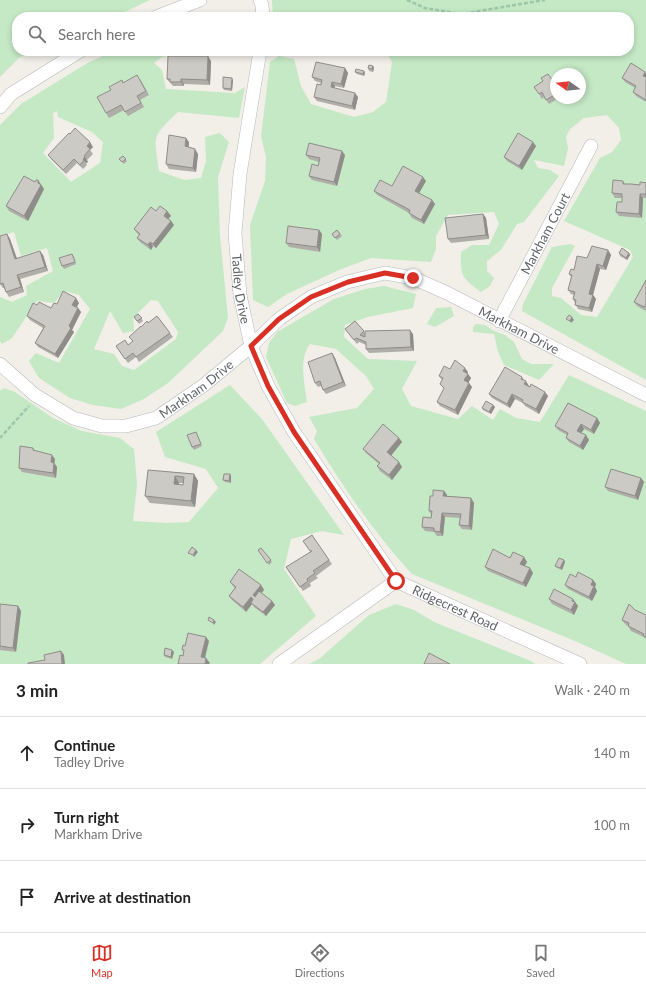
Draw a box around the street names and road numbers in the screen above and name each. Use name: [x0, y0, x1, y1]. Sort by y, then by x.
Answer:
street label: Markham Court: [517, 189, 573, 277]
street label: Tadley Drive: [229, 253, 254, 325]
street label: Markham Drive: [476, 303, 562, 357]
street label: Markham Drive: [156, 356, 237, 422]
street label: Ridgecrest Road: [410, 582, 501, 634]

